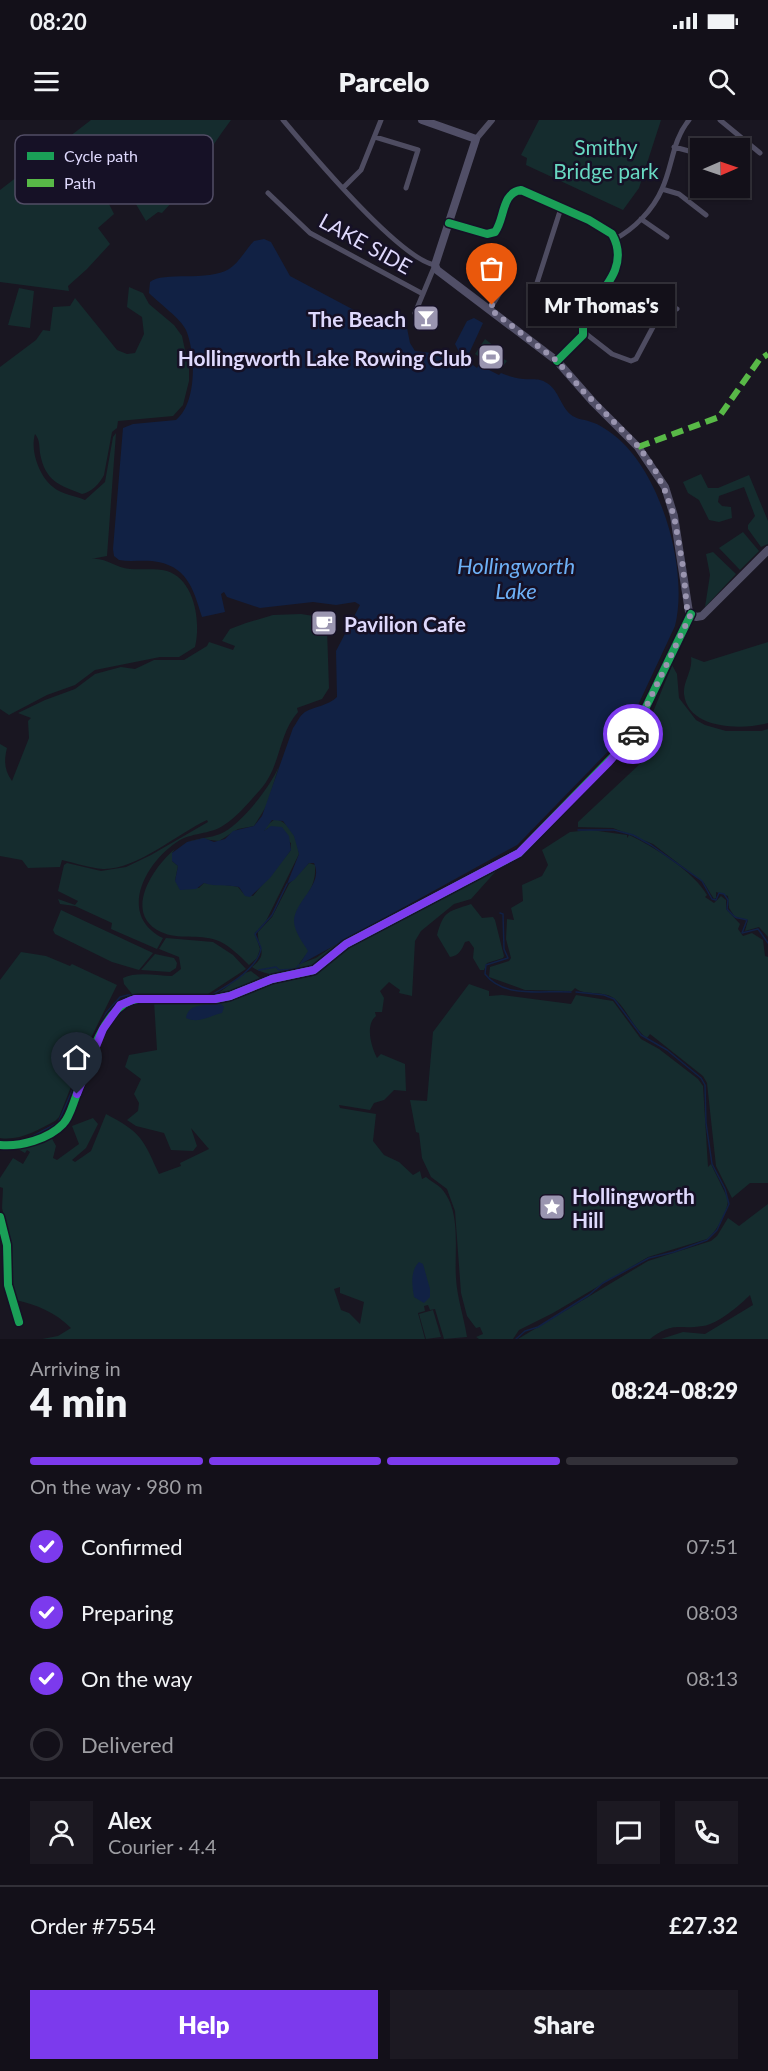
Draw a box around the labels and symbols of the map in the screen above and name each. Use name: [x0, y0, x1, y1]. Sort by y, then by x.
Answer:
park label: Smithy Bridge park: [553, 134, 659, 183]
legend: [15, 135, 213, 204]
north arrow: [690, 138, 750, 198]
text: Cycle path: [64, 146, 138, 165]
text: Path: [64, 173, 96, 192]
street label: LAKE SIDE: [315, 207, 417, 279]
pin: [466, 243, 517, 305]
callout: Mr Thomas's: [528, 284, 675, 326]
bar icon: The Beach: [411, 303, 441, 333]
place label: The Beach: [308, 306, 406, 331]
sports icon: Hollingworth Lake Rowing Club: [476, 342, 506, 372]
place label: Hollingworth Lake Rowing Club: [178, 345, 472, 370]
water label: Hollingworth Lake: [457, 552, 575, 604]
cafe icon: Pavilion Cafe: [309, 608, 339, 638]
place label: Pavilion Cafe: [344, 611, 466, 636]
courier: [603, 704, 663, 764]
pin: [51, 1032, 102, 1094]
place label: Hollingworth Hill: [572, 1183, 695, 1232]
place icon: Hollingworth Hill: [537, 1192, 567, 1222]

